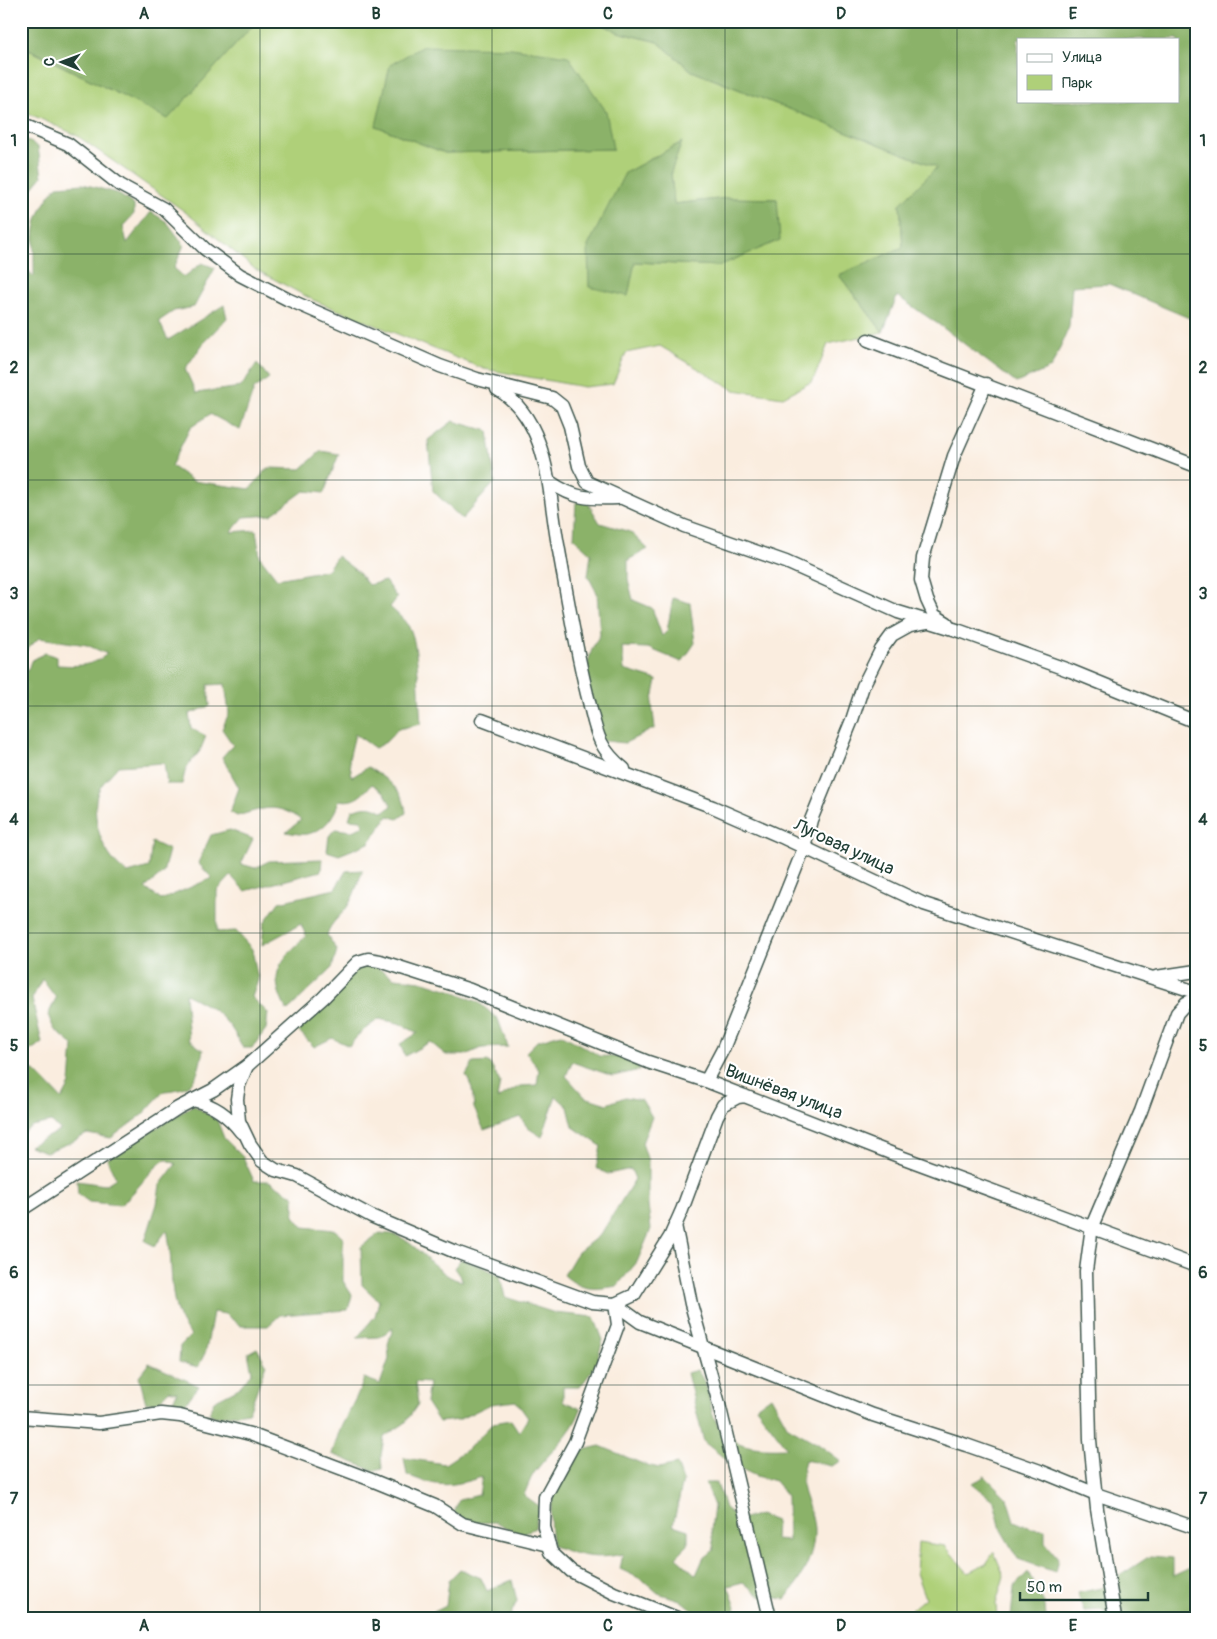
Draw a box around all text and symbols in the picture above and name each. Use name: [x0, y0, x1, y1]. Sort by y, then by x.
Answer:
text: A: [139, 4, 150, 24]
text: B: [371, 4, 381, 24]
text: C: [603, 4, 613, 24]
text: D: [836, 4, 846, 24]
text: E: [1069, 4, 1078, 24]
north arrow: [38, 38, 88, 88]
legend: [1017, 38, 1180, 102]
text: Улица: [1062, 48, 1102, 67]
text: С: [41, 57, 58, 66]
text: Парк: [1062, 74, 1093, 93]
text: 1: [11, 131, 17, 151]
text: 1: [1200, 131, 1206, 151]
text: 2: [10, 358, 19, 378]
text: 2: [1199, 358, 1208, 378]
text: 3: [10, 584, 19, 604]
text: 3: [1199, 584, 1208, 604]
text: 4: [9, 810, 19, 830]
text: 4: [1198, 810, 1208, 830]
street label: Луговая улица: [789, 813, 898, 880]
text: 5: [10, 1036, 19, 1056]
text: 5: [1199, 1036, 1208, 1056]
street label: Вишнёвая улица: [722, 1059, 846, 1125]
text: 6: [9, 1263, 19, 1283]
text: 6: [1198, 1263, 1208, 1283]
text: 7: [10, 1489, 19, 1509]
text: 7: [1199, 1489, 1208, 1509]
scale bar: [1020, 1569, 1147, 1601]
text: 50 m: [1027, 1578, 1062, 1597]
text: A: [139, 1616, 150, 1636]
text: B: [371, 1616, 381, 1636]
text: C: [603, 1616, 613, 1636]
text: D: [836, 1616, 846, 1636]
text: E: [1069, 1616, 1078, 1636]

